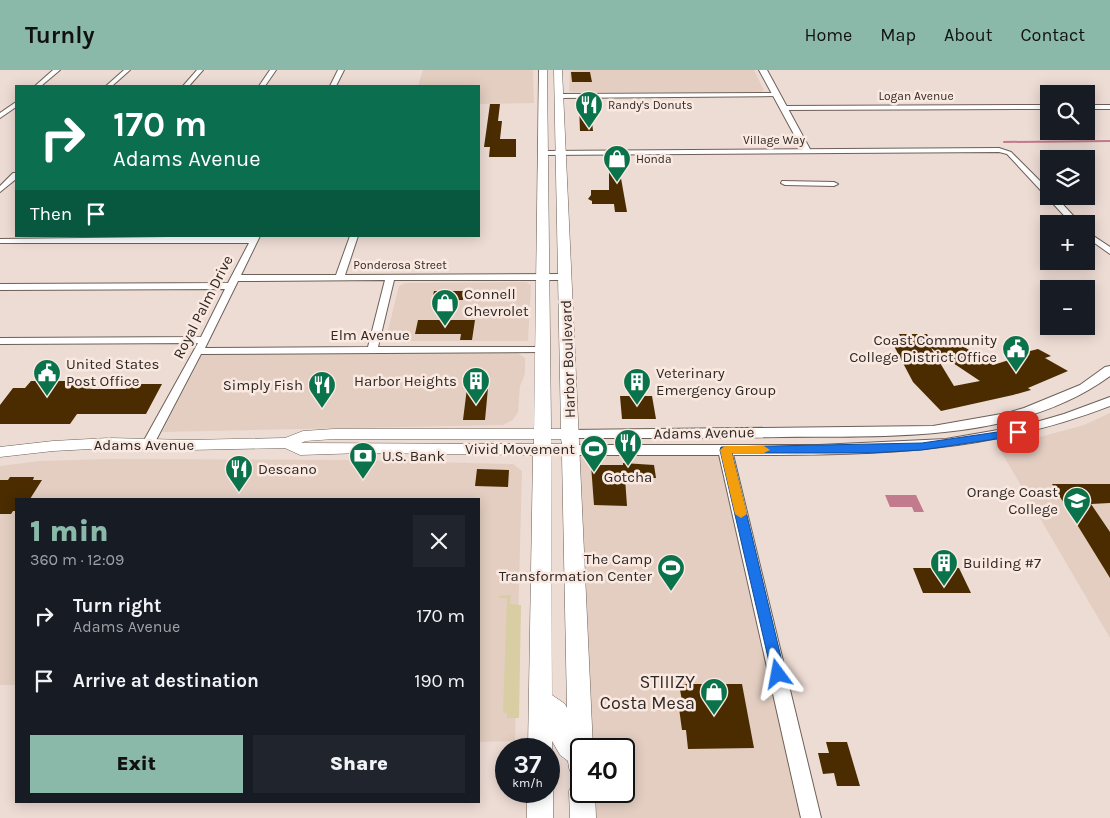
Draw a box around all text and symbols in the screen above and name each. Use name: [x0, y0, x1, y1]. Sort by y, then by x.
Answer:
text: Turnly: [25, 21, 95, 49]
text: Home: [804, 24, 852, 46]
text: Map: [880, 24, 916, 46]
text: About: [944, 24, 993, 46]
text: Contact: [1021, 24, 1085, 46]
map controls: [1040, 85, 1095, 335]
button: search: [1040, 85, 1095, 140]
street label: Logan Avenue: [878, 89, 954, 103]
restaurant icon: Randy's Donuts: [574, 90, 604, 129]
place label: Randy's Donuts: [608, 98, 692, 112]
text: 170 m: [113, 104, 207, 145]
icon: right: [30, 105, 95, 170]
street label: Village Way: [743, 133, 805, 147]
shop icon: Honda: [602, 144, 632, 183]
text: Adams Avenue: [113, 146, 261, 172]
button: layers: [1040, 150, 1095, 205]
place label: Honda: [636, 152, 672, 166]
icon: arrive: [82, 200, 110, 228]
text: Then: [30, 203, 72, 225]
button: +: [1040, 215, 1095, 270]
street label: Royal Palm Drive: [169, 252, 237, 362]
street label: Ponderosa Street: [353, 258, 447, 272]
button: −: [1040, 280, 1095, 335]
place label: Connell Chevrolet: [464, 285, 529, 320]
shop icon: Connell Chevrolet: [430, 288, 460, 327]
street label: Harbor Boulevard: [557, 300, 579, 418]
street label: Elm Avenue: [330, 326, 410, 344]
place label: Coast Community College District Office: [849, 331, 997, 366]
public building icon: Coast Community College District Office: [1001, 334, 1031, 373]
place label: United States Post Office: [66, 355, 159, 390]
public building icon: United States Post Office: [32, 358, 62, 397]
place label: Veterinary Emergency Group: [656, 364, 776, 399]
building icon: Harbor Heights: [461, 366, 491, 405]
building icon: Veterinary Emergency Group: [622, 367, 652, 406]
restaurant icon: Simply Fish: [307, 370, 337, 409]
place label: Harbor Heights: [354, 372, 457, 390]
place label: Simply Fish: [223, 376, 303, 394]
pin: [997, 411, 1039, 453]
icon: arrive: [1004, 418, 1032, 446]
street label: Adams Avenue: [654, 423, 754, 443]
restaurant icon: Gotcha: [613, 428, 643, 467]
sports icon: Vivid Movement: [579, 434, 609, 473]
street label: Adams Avenue: [94, 436, 194, 454]
place label: Vivid Movement: [465, 440, 575, 458]
bank icon: U.S. Bank: [348, 441, 378, 480]
place label: U.S. Bank: [382, 447, 445, 465]
restaurant icon: Descano: [224, 454, 254, 493]
place label: Descano: [258, 460, 317, 478]
place label: Gotcha: [604, 468, 652, 486]
place label: Orange Coast College: [967, 483, 1058, 518]
school or university icon: Orange Coast College: [1062, 486, 1092, 525]
text: 1 min: [30, 513, 109, 549]
button: close: [413, 515, 465, 567]
building icon: Building #7: [929, 548, 959, 587]
text: 360 m · 12:09: [30, 550, 124, 569]
place label: The Camp Transformation Center: [499, 550, 653, 585]
sports icon: The Camp Transformation Center: [656, 553, 686, 592]
place label: Building #7: [963, 554, 1041, 572]
text: Turn right: [73, 595, 162, 617]
icon: right: [30, 602, 58, 630]
text: 170 m: [416, 605, 465, 627]
text: Adams Avenue: [73, 617, 180, 636]
position arrow: [751, 647, 803, 699]
icon: arrive: [30, 667, 58, 695]
text: Arrive at destination: [73, 670, 259, 692]
text: 190 m: [414, 670, 465, 692]
place label: STIIIZY Costa Mesa: [600, 671, 695, 714]
shop icon: STIIIZY Costa Mesa: [699, 677, 729, 716]
button: Exit: [30, 735, 243, 793]
button: Share: [253, 735, 465, 793]
speed limit sign: 40: [570, 738, 635, 803]
text: 37: [513, 750, 541, 779]
text: km/h: [512, 776, 543, 790]

